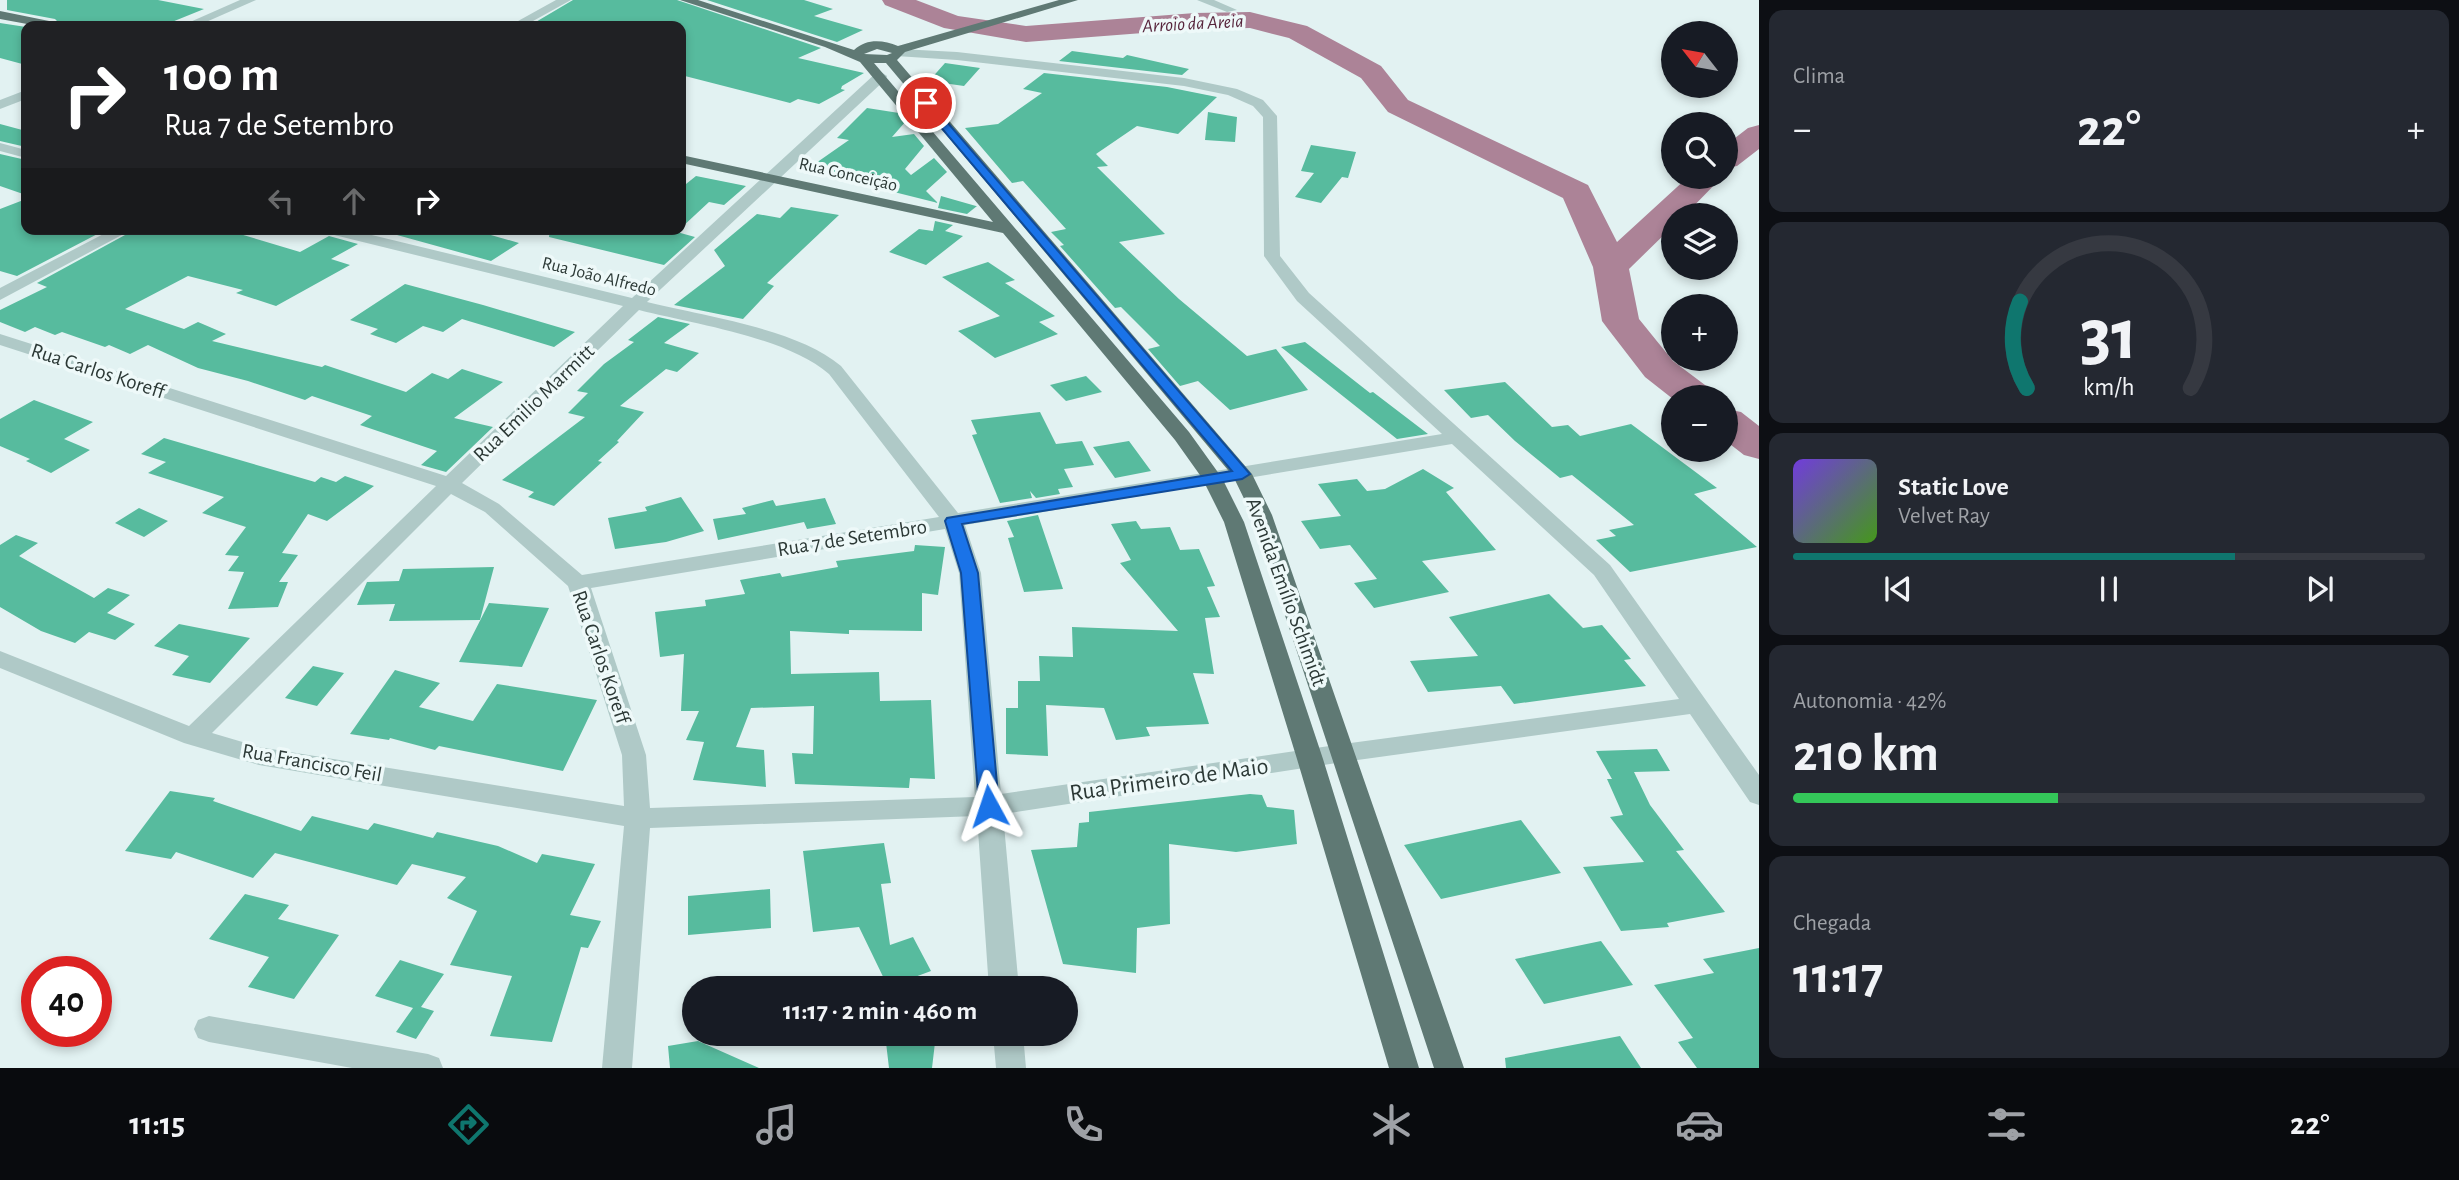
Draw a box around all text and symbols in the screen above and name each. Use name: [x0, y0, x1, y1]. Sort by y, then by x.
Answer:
water label: Arroio da Areia: [1141, 12, 1244, 36]
north arrow: [1661, 21, 1738, 98]
map controls: [1661, 21, 1738, 462]
icon: right: [49, 49, 140, 140]
text: 100 m: [164, 51, 280, 100]
text: Clima: [1793, 65, 1845, 88]
pin: [896, 73, 956, 133]
icon: arrive: [907, 84, 945, 122]
text: 22°: [2077, 103, 2141, 155]
text: Rua 7 de Setembro: [164, 109, 394, 141]
text: −: [1793, 111, 1811, 149]
text: +: [2407, 111, 2425, 149]
button: search: [1661, 112, 1738, 189]
street label: Rua Conceição: [797, 155, 899, 195]
icon: left: [262, 182, 300, 220]
icon: ahead: [335, 182, 373, 220]
icon: right: [408, 182, 446, 220]
button: layers: [1661, 203, 1738, 280]
street label: Rua João Alfredo: [540, 254, 658, 300]
button: +: [1661, 294, 1738, 371]
text: 31: [2080, 301, 2138, 374]
street label: Rua Carlos Koreff: [29, 339, 169, 403]
street label: Rua Emilio Marmitt: [470, 340, 599, 466]
text: km/h: [2083, 375, 2135, 400]
button: −: [1661, 385, 1738, 462]
text: Static Love: [1898, 474, 2009, 500]
street label: Avenida Emílio Schimidt: [1242, 495, 1330, 689]
text: Velvet Ray: [1898, 505, 1990, 528]
street label: Rua 7 de Setembro: [776, 516, 928, 560]
icon: previous: [1879, 570, 1917, 608]
icon: pause: [2090, 570, 2128, 608]
icon: next: [2301, 570, 2339, 608]
street label: Rua Carlos Koreff: [568, 588, 634, 728]
text: Autonomia · 42%: [1793, 690, 1947, 713]
text: 210 km: [1793, 728, 1939, 780]
street label: Rua Francisco Feil: [241, 740, 383, 786]
street label: Rua Primeiro de Maio: [1068, 754, 1270, 806]
position arrow: [952, 769, 1026, 843]
text: Chegada: [1793, 912, 1871, 935]
text: 11:17: [1793, 950, 1884, 1002]
speed limit sign: 40: [21, 956, 112, 1047]
text: 11:17 · 2 min · 460 m: [783, 998, 977, 1024]
icon: directions: [444, 1100, 493, 1149]
icon: music: [752, 1100, 801, 1149]
icon: phone: [1059, 1100, 1108, 1149]
icon: climate: [1367, 1100, 1416, 1149]
icon: car: [1675, 1100, 1724, 1149]
icon: filters: [1982, 1100, 2031, 1149]
text: 11:15: [129, 1108, 185, 1140]
text: 22°: [2290, 1108, 2330, 1140]

